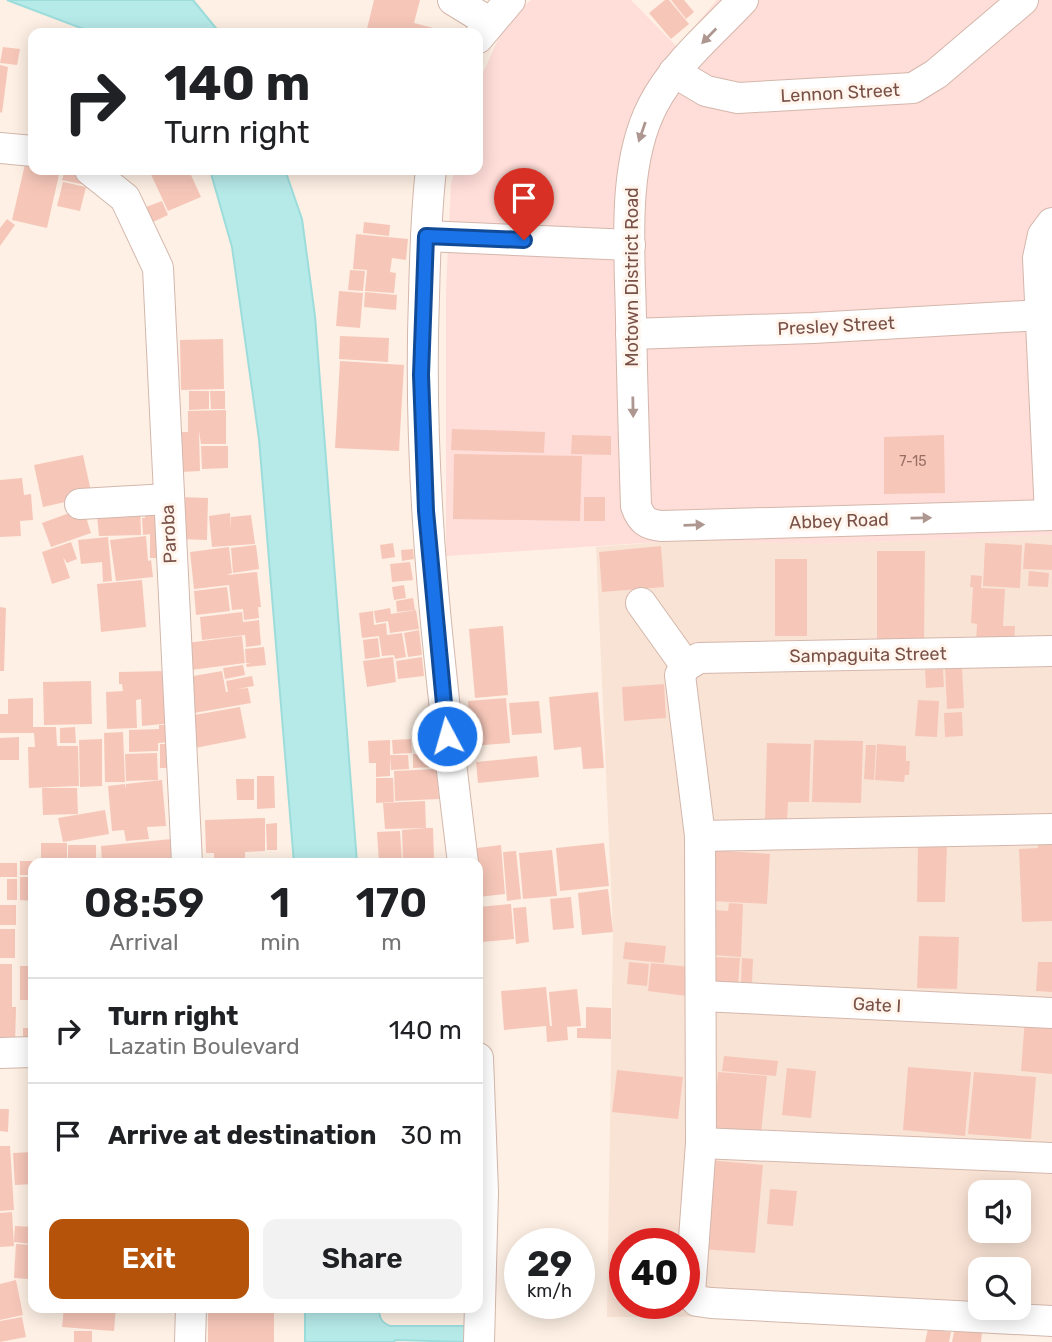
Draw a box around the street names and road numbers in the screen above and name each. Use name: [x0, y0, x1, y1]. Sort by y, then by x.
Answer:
street label: Lennon Street: [780, 79, 900, 107]
street label: Motown District Road: [621, 187, 643, 367]
street label: Presley Street: [777, 312, 895, 340]
street label: Paroba: [156, 504, 182, 564]
street label: Abbey Road: [789, 508, 889, 534]
street label: Sampaguita Street: [789, 643, 947, 667]
street label: Gate I: [852, 993, 902, 1017]

